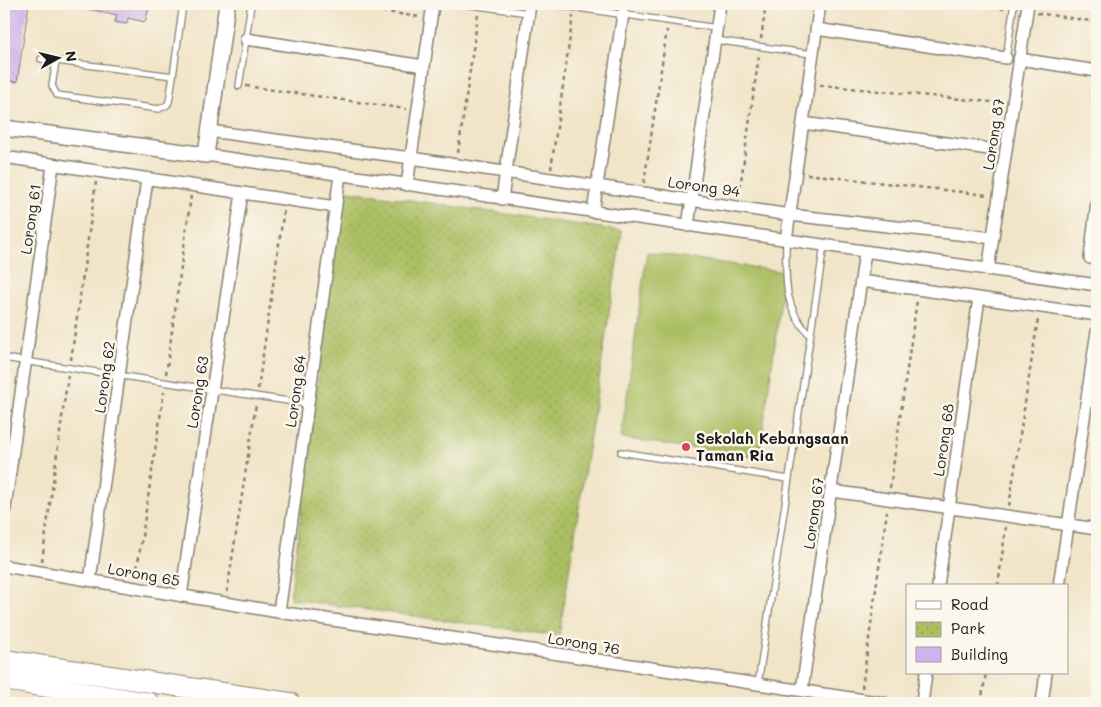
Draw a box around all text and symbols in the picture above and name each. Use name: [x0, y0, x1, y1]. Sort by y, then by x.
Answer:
north arrow: [32, 32, 82, 82]
text: N: [61, 50, 82, 63]
street label: Lorong 87: [977, 97, 1009, 171]
street label: Lorong 94: [667, 171, 742, 201]
street label: Lorong 61: [15, 183, 45, 255]
street label: Lorong 62: [89, 340, 119, 414]
street label: Lorong 64: [280, 353, 310, 428]
street label: Lorong 63: [181, 354, 213, 430]
street label: Lorong 68: [928, 402, 958, 478]
place label: Sekolah Kebangsaan Taman Ria: [696, 428, 849, 465]
marker: Sekolah Kebangsaan Taman Ria: [680, 441, 692, 453]
street label: Lorong 67: [798, 476, 828, 550]
street label: Lorong 65: [106, 558, 182, 590]
legend: [906, 584, 1068, 674]
text: Road: [951, 594, 988, 614]
text: Park: [951, 618, 985, 638]
street label: Lorong 76: [547, 627, 621, 659]
text: Building: [951, 644, 1008, 664]

